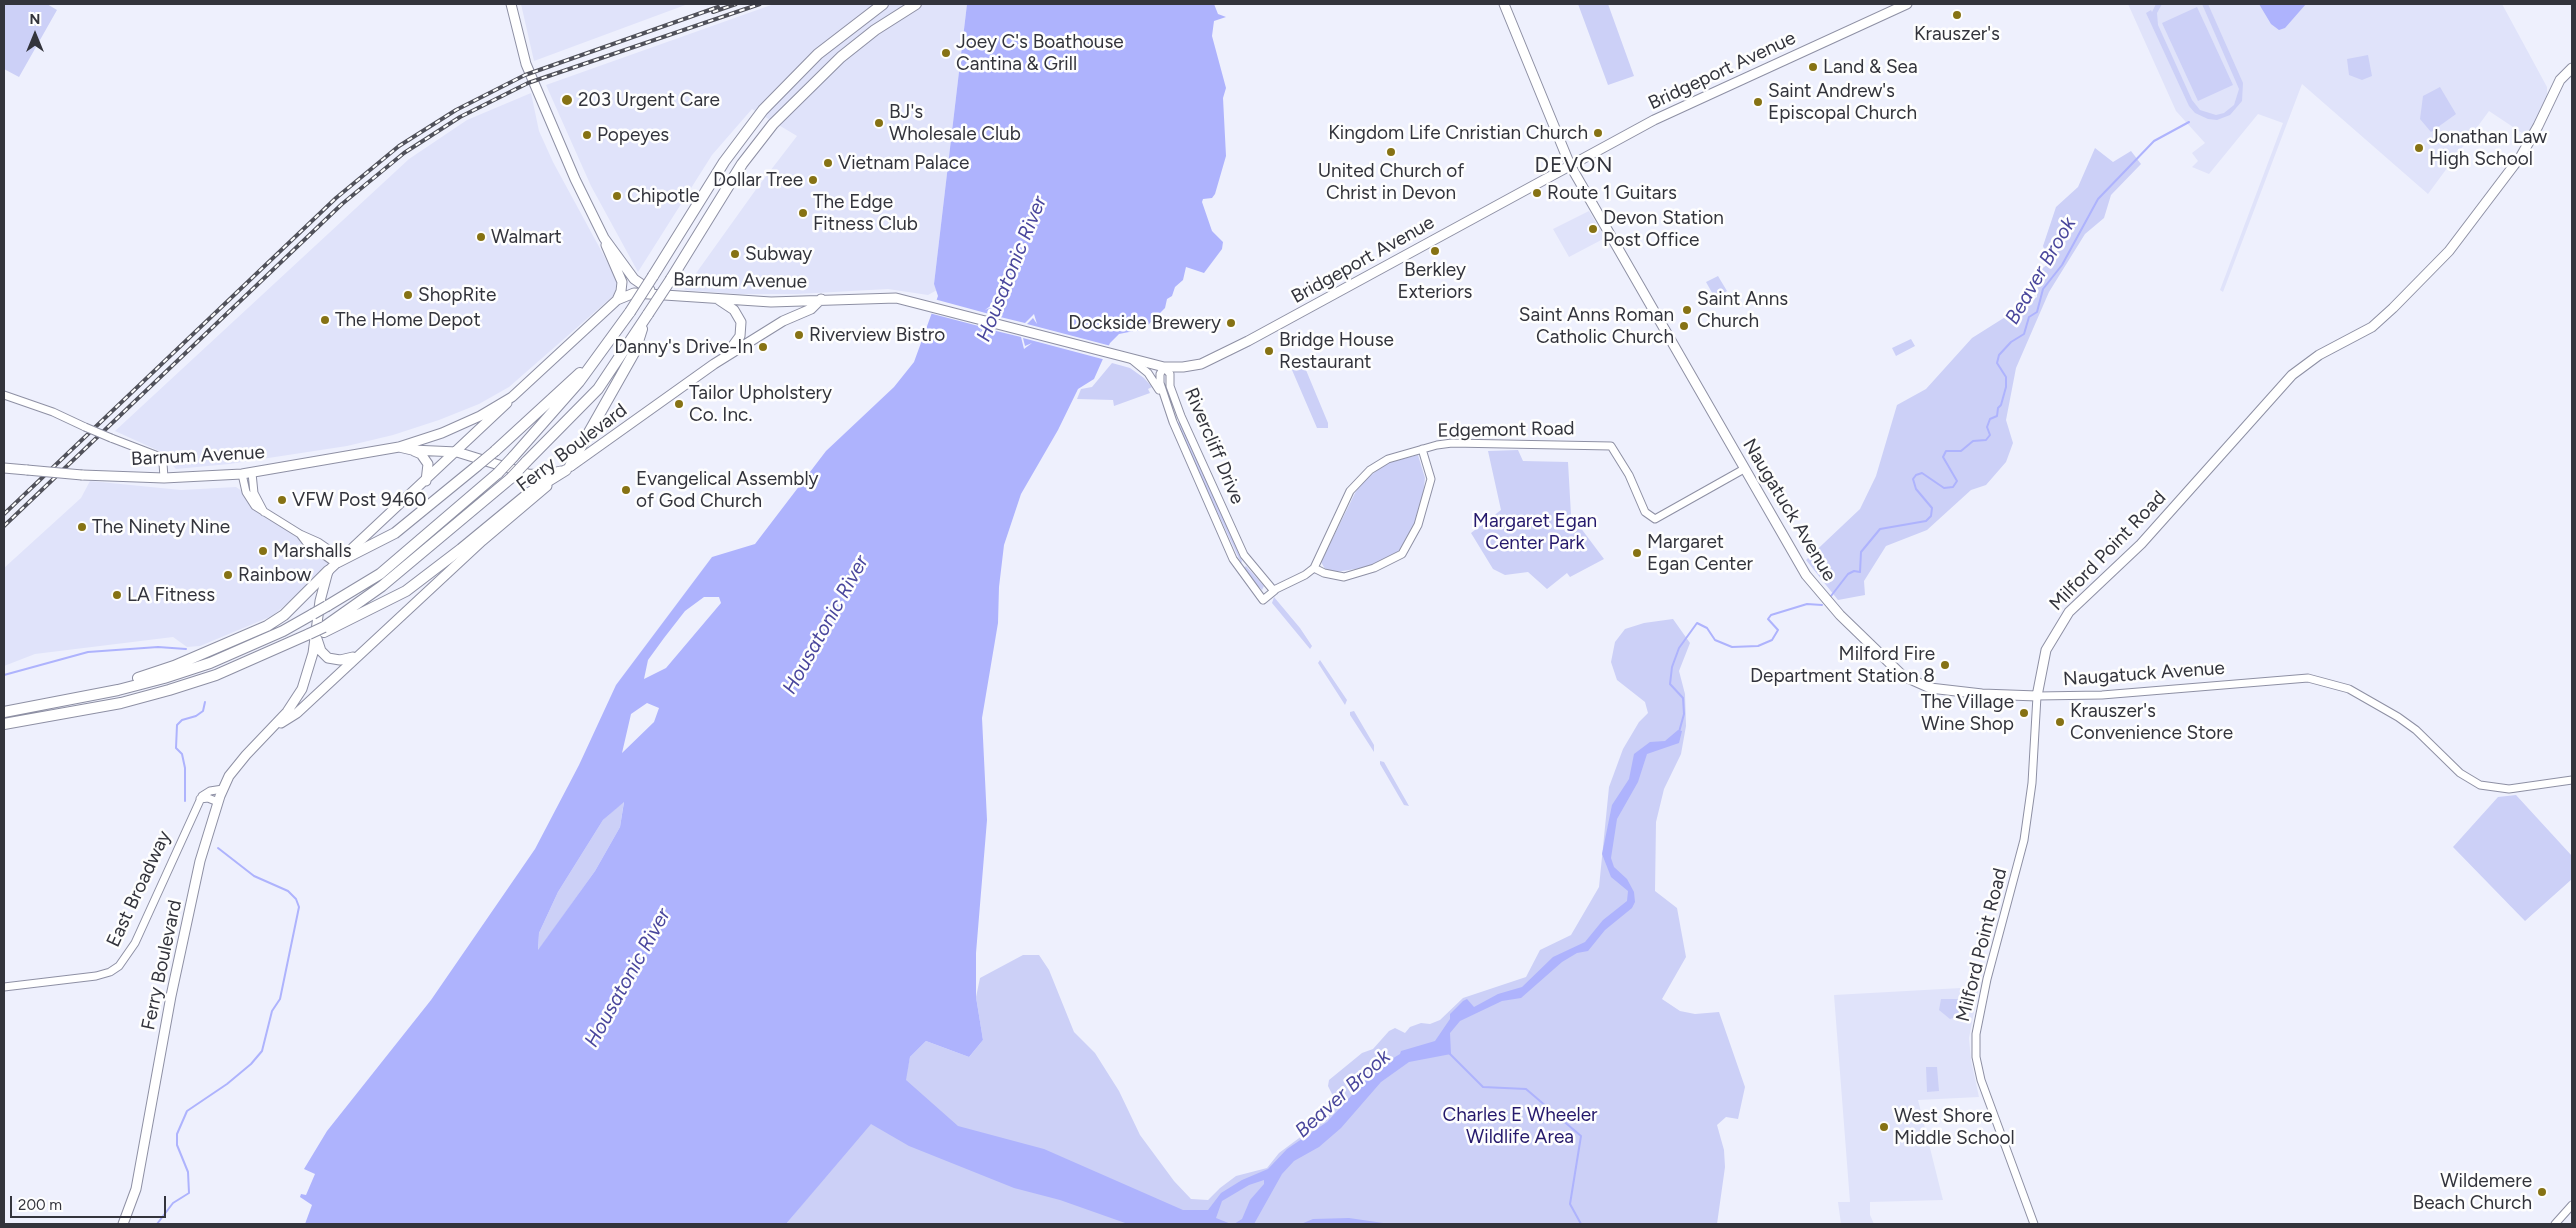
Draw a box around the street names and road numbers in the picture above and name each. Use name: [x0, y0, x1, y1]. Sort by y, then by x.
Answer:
street label: Bridgeport Avenue: [1645, 27, 1799, 115]
street label: Bridgeport Avenue: [1288, 211, 1438, 309]
street label: Barnum Avenue: [673, 268, 807, 294]
street label: Rivercliff Drive: [1179, 384, 1249, 508]
street label: Ferry Boulevard: [512, 399, 632, 497]
street label: Edgemont Road: [1437, 417, 1575, 443]
street label: Naugatuck Avenue: [1737, 435, 1841, 585]
street label: Barnum Avenue: [130, 441, 266, 471]
street label: Milford Point Road: [2045, 486, 2171, 616]
street label: Naugatuck Avenue: [2062, 657, 2226, 691]
street label: East Broadway: [102, 827, 176, 951]
street label: Milford Point Road: [1952, 866, 2012, 1024]
street label: Ferry Boulevard: [137, 898, 187, 1032]

